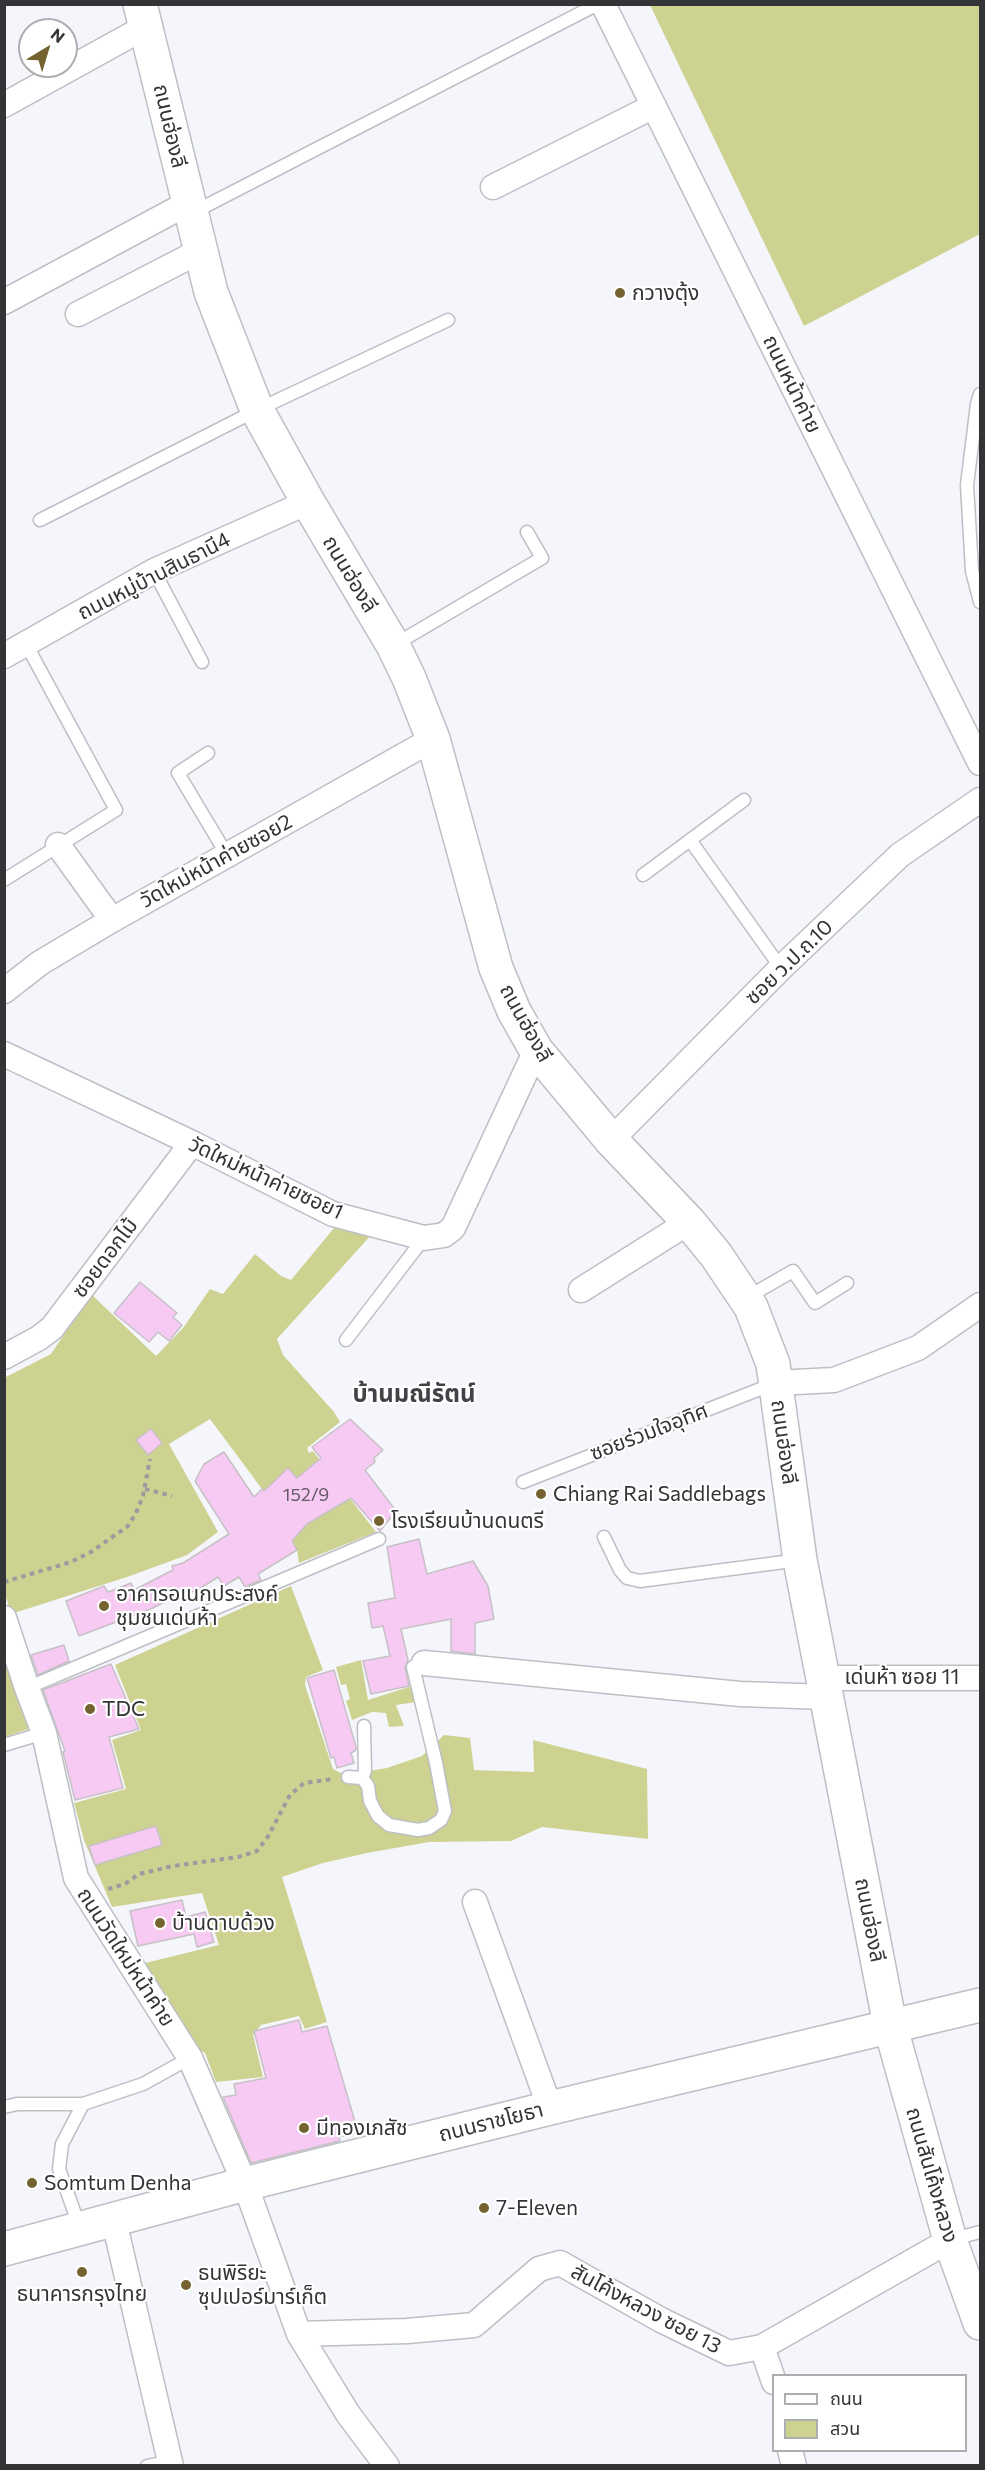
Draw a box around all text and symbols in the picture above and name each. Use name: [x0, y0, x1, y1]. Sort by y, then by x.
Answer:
north arrow: [18, 18, 78, 78]
text: N: [48, 24, 69, 46]
street label: ถนนฮ่องลี: [148, 82, 192, 170]
place label: กวางตุ้ง: [632, 280, 699, 306]
marker: กวางตุ้ง: [613, 286, 627, 300]
street label: ถนนหน้าค่าย: [757, 331, 827, 437]
street label: ถนนหมู่บ้านสินธานี4: [73, 527, 235, 625]
street label: ถนนฮ่องลี: [317, 531, 383, 617]
street label: วัดใหม่หน้าค่ายซอย2: [136, 809, 296, 913]
street label: ซอย ว.ป.ถ.10: [740, 914, 838, 1010]
street label: ถนนฮ่องลี: [494, 980, 558, 1066]
street label: วัดใหม่หน้าค่ายซอย1: [185, 1131, 347, 1225]
street label: ซอยดอกไม้: [67, 1213, 143, 1303]
district label: บ้านมณีรัตน์: [353, 1380, 475, 1408]
street label: ซอยร่วมใจอุทิศ: [586, 1398, 712, 1466]
street label: ถนนฮ่องลี: [766, 1398, 802, 1486]
place label: Chiang Rai Saddlebags: [553, 1481, 766, 1507]
house number: 152/9: [283, 1484, 329, 1506]
marker: Chiang Rai Saddlebags: [534, 1487, 548, 1501]
place label: โรงเรียนบ้านดนตรี: [391, 1508, 544, 1534]
marker: โรงเรียนบ้านดนตรี: [372, 1514, 386, 1528]
place label: อาคารอเนกประสงค์ ชุมชนเด่นห้า: [116, 1581, 278, 1631]
marker: อาคารอเนกประสงค์ ชุมชนเด่นห้า: [97, 1599, 111, 1613]
street label: เด่นห้า ซอย 11: [845, 1664, 959, 1690]
place label: TDC: [102, 1696, 145, 1722]
marker: TDC: [83, 1702, 97, 1716]
street label: ถนนฮ่องลี: [849, 1876, 891, 1964]
street label: ถนนวัดใหม่หน้าค่าย: [72, 1883, 180, 2031]
place label: บ้านดาบด้วง: [172, 1910, 275, 1936]
marker: บ้านดาบด้วง: [153, 1916, 167, 1930]
street label: ถนนราชโยธา: [436, 2097, 546, 2147]
street label: ถนนสันโค้งหลวง: [901, 2104, 963, 2246]
place label: มีทองเภสัช: [316, 2115, 407, 2141]
marker: มีทองเภสัช: [297, 2121, 311, 2135]
place label: Somtum Denha: [44, 2170, 191, 2196]
marker: Somtum Denha: [25, 2176, 39, 2190]
place label: 7-Eleven: [496, 2195, 578, 2221]
marker: 7-Eleven: [477, 2201, 491, 2215]
street label: สันโค้งหลวง ซอย 13: [567, 2259, 725, 2359]
place label: ธนพิริยะ ซุปเปอร์มาร์เก็ต: [198, 2260, 327, 2310]
marker: ธนาคารกรุงไทย: [75, 2265, 89, 2279]
marker: ธนพิริยะ ซุปเปอร์มาร์เก็ต: [179, 2278, 193, 2292]
place label: ธนาคารกรุงไทย: [17, 2281, 147, 2307]
legend: [772, 2374, 967, 2452]
text: ถนน: [830, 2387, 863, 2409]
text: สวน: [830, 2417, 860, 2439]

